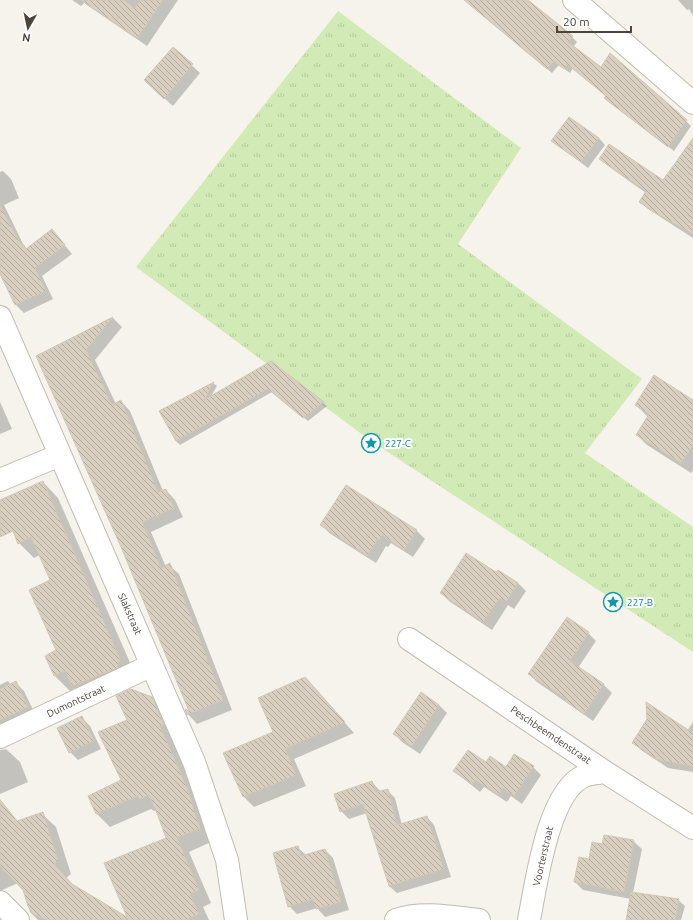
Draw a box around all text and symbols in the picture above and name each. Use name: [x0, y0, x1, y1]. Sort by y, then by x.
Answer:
north arrow: [8, 8, 48, 48]
scale bar: [557, 8, 631, 34]
text: 20 m: [563, 15, 590, 28]
text: N: [21, 31, 31, 44]
place icon: 227-C: [360, 432, 382, 454]
place label: 227-C: [385, 438, 411, 449]
place icon: 227-B: [602, 591, 624, 613]
street label: Slakstraat: [116, 592, 144, 637]
place label: 227-B: [627, 597, 653, 608]
street label: Dumontstraat: [45, 683, 107, 719]
street label: Peschbeemdenstraat: [509, 704, 593, 766]
street label: Voorterstraat: [531, 825, 555, 887]

